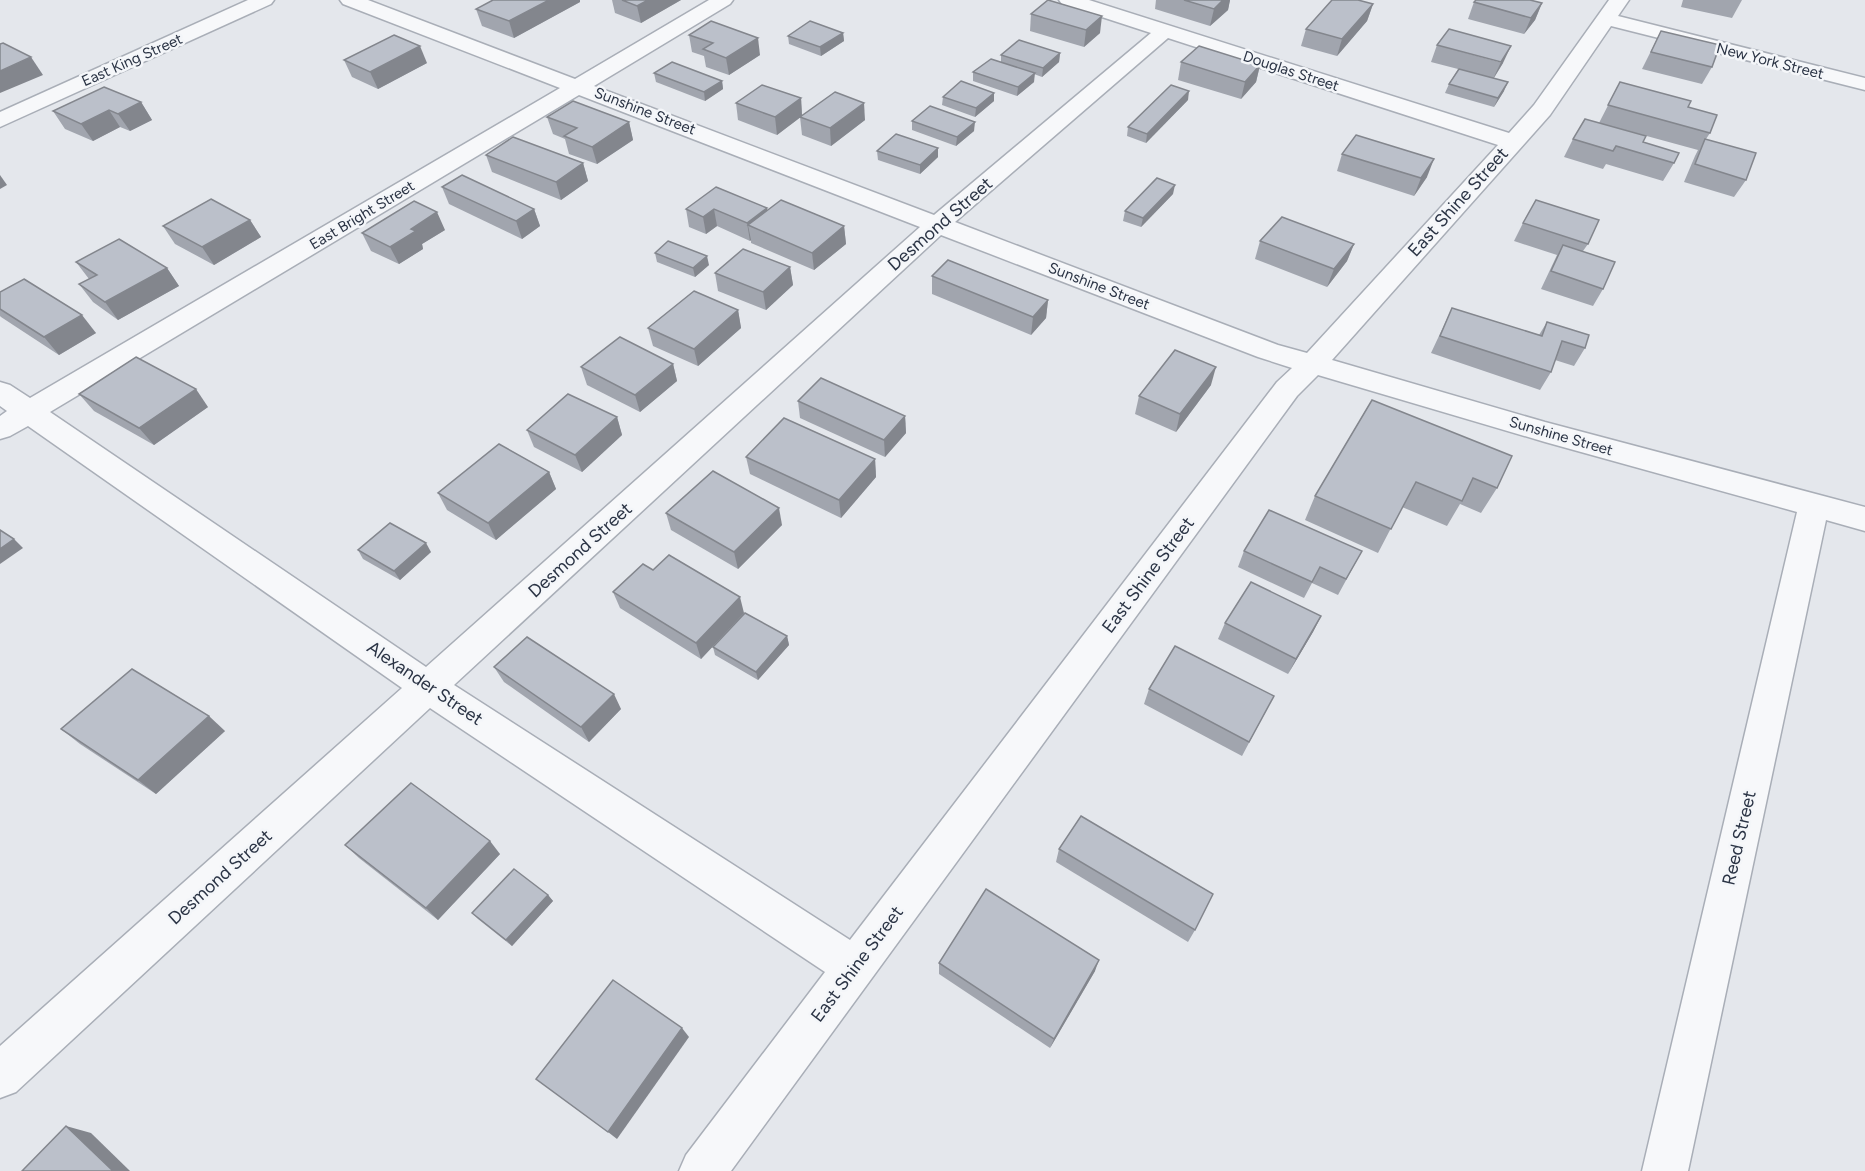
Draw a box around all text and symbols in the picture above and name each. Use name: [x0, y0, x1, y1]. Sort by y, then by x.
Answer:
street label: East King Street: [79, 30, 185, 90]
street label: New York Street: [1714, 39, 1826, 83]
street label: Douglas Street: [1241, 47, 1342, 95]
street label: Sunshine Street: [592, 83, 699, 139]
street label: East Shine Street: [1403, 143, 1513, 261]
street label: Desmond Street: [883, 172, 997, 276]
street label: East Bright Street: [306, 176, 418, 253]
street label: Sunshine Street: [1046, 258, 1153, 314]
street label: Sunshine Street: [1507, 413, 1615, 459]
street label: Desmond Street: [524, 498, 636, 602]
street label: East Shine Street: [1097, 513, 1199, 637]
street label: Alexander Street: [363, 636, 487, 730]
street label: Reed Street: [1717, 788, 1761, 887]
street label: Desmond Street: [164, 825, 276, 929]
street label: East Shine Street: [806, 902, 908, 1026]

